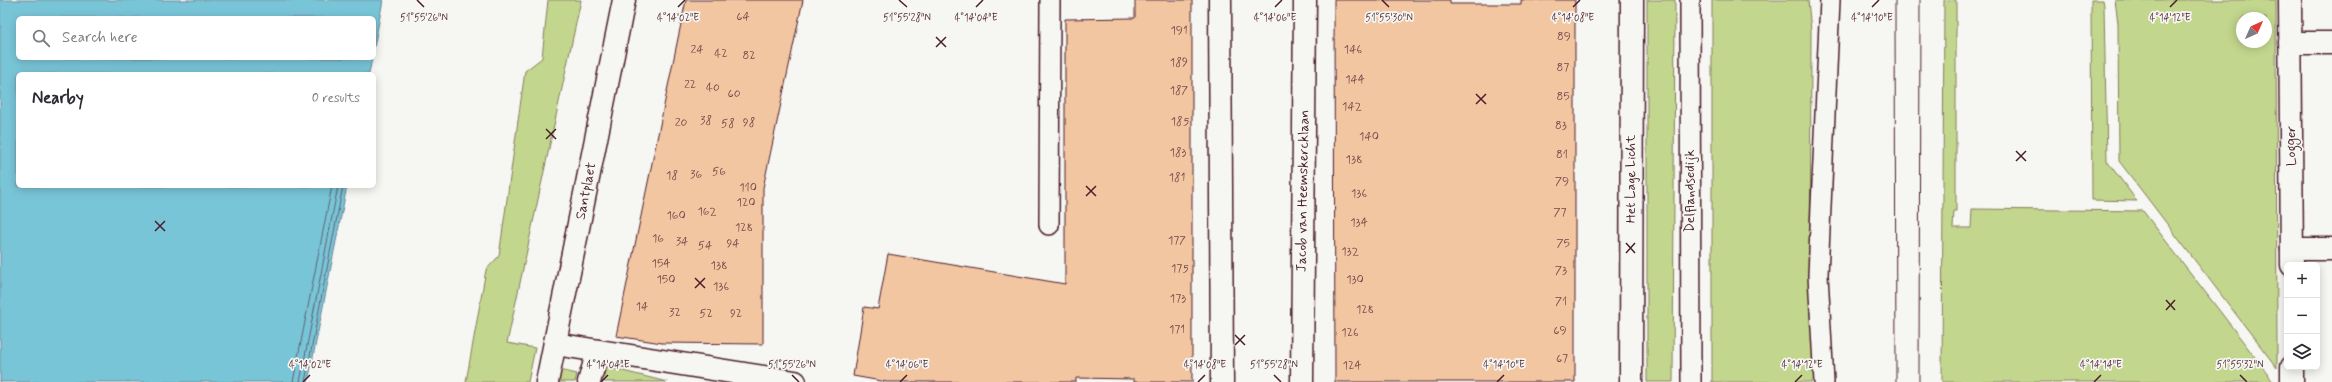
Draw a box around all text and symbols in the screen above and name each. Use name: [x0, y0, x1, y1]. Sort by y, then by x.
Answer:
house number: 64: [736, 9, 750, 25]
text: 51°55'26"N: [400, 11, 448, 25]
text: 4°14'02"E: [657, 11, 699, 25]
text: 51°55'28"N: [883, 11, 931, 25]
text: 4°14'04"E: [955, 11, 998, 25]
text: 4°14'06"E: [1254, 11, 1296, 25]
text: 51°55'30"N: [1365, 11, 1413, 25]
text: 4°14'08"E: [1552, 11, 1594, 25]
text: 4°14'10"E: [1851, 11, 1893, 25]
text: 4°14'12"E: [2149, 11, 2191, 25]
north arrow: [2236, 12, 2272, 48]
search box: [16, 16, 376, 60]
house number: 191: [1170, 23, 1188, 39]
icon: search: [30, 27, 52, 49]
text: Search here: [62, 28, 138, 48]
house number: 89: [1557, 29, 1571, 45]
house number: 24: [690, 42, 704, 58]
house number: 146: [1344, 42, 1362, 58]
house number: 42: [714, 46, 728, 62]
house number: 82: [742, 48, 756, 64]
house number: 189: [1170, 55, 1188, 71]
house number: 87: [1557, 60, 1569, 76]
house number: 144: [1345, 72, 1365, 88]
house number: 22: [684, 77, 696, 93]
house number: 40: [706, 80, 720, 96]
house number: 187: [1170, 83, 1189, 99]
house number: 60: [727, 86, 741, 102]
text: Nearby: [32, 87, 84, 109]
house number: 85: [1556, 89, 1570, 105]
text: 0 results: [312, 90, 360, 107]
house number: 142: [1342, 99, 1362, 115]
street label: Jacob van Heemskercklaan: [1293, 110, 1313, 272]
house number: 38: [700, 113, 712, 129]
house number: 185: [1171, 114, 1190, 130]
house number: 20: [675, 115, 688, 131]
house number: 98: [743, 115, 755, 131]
house number: 58: [721, 116, 735, 132]
house number: 83: [1555, 118, 1567, 134]
street label: Logger: [2282, 126, 2302, 166]
house number: 140: [1359, 129, 1379, 145]
street label: Het Lage Licht: [1622, 134, 1640, 223]
house number: 183: [1170, 145, 1187, 161]
house number: 81: [1556, 147, 1568, 163]
street label: Delflandsedijk: [1681, 150, 1699, 232]
house number: 138: [1346, 152, 1362, 168]
street label: Santplaet: [572, 160, 600, 221]
house number: 56: [712, 164, 726, 180]
house number: 36: [690, 167, 702, 183]
house number: 18: [666, 168, 678, 184]
house number: 181: [1169, 170, 1185, 186]
house number: 79: [1555, 174, 1569, 190]
house number: 110: [739, 180, 757, 196]
house number: 136: [1351, 186, 1367, 202]
house number: 120: [737, 195, 755, 211]
house number: 162: [697, 204, 717, 220]
house number: 77: [1553, 205, 1567, 221]
house number: 160: [666, 208, 686, 224]
house number: 134: [1350, 215, 1368, 231]
house number: 128: [735, 220, 753, 236]
house number: 16: [652, 231, 664, 247]
house number: 177: [1168, 233, 1186, 249]
house number: 34: [676, 234, 688, 250]
house number: 94: [726, 236, 740, 252]
house number: 75: [1556, 236, 1570, 252]
house number: 54: [698, 238, 712, 254]
house number: 132: [1341, 244, 1359, 260]
house number: 154: [652, 256, 670, 272]
house number: 138: [711, 258, 727, 274]
house number: 175: [1171, 261, 1189, 277]
map controls: [2284, 262, 2320, 370]
button: +: [2284, 262, 2320, 298]
house number: 73: [1555, 263, 1567, 279]
house number: 150: [657, 272, 675, 288]
house number: 130: [1346, 272, 1364, 288]
house number: 136: [713, 279, 729, 295]
house number: 173: [1170, 291, 1186, 307]
house number: 71: [1555, 294, 1567, 310]
button: −: [2284, 298, 2320, 334]
house number: 14: [636, 299, 648, 315]
house number: 128: [1356, 302, 1374, 318]
house number: 32: [669, 305, 681, 321]
house number: 52: [699, 306, 713, 322]
house number: 92: [730, 306, 742, 322]
house number: 171: [1169, 322, 1185, 338]
house number: 69: [1553, 323, 1567, 339]
house number: 126: [1341, 325, 1359, 341]
button: layers: [2284, 334, 2320, 370]
house number: 67: [1556, 351, 1568, 367]
text: 4°14'02"E: [289, 358, 331, 372]
text: 4°14'04"E: [587, 358, 630, 372]
text: 51°55'26"N: [768, 358, 816, 372]
text: 4°14'06"E: [886, 358, 928, 372]
text: 4°14'08"E: [1184, 358, 1226, 372]
text: 51°55'28"N: [1250, 358, 1298, 372]
house number: 124: [1343, 358, 1361, 374]
text: 4°14'10"E: [1483, 358, 1525, 372]
text: 4°14'12"E: [1781, 358, 1823, 372]
text: 4°14'14"E: [2080, 358, 2122, 372]
text: 51°55'32"N: [2216, 358, 2264, 372]

